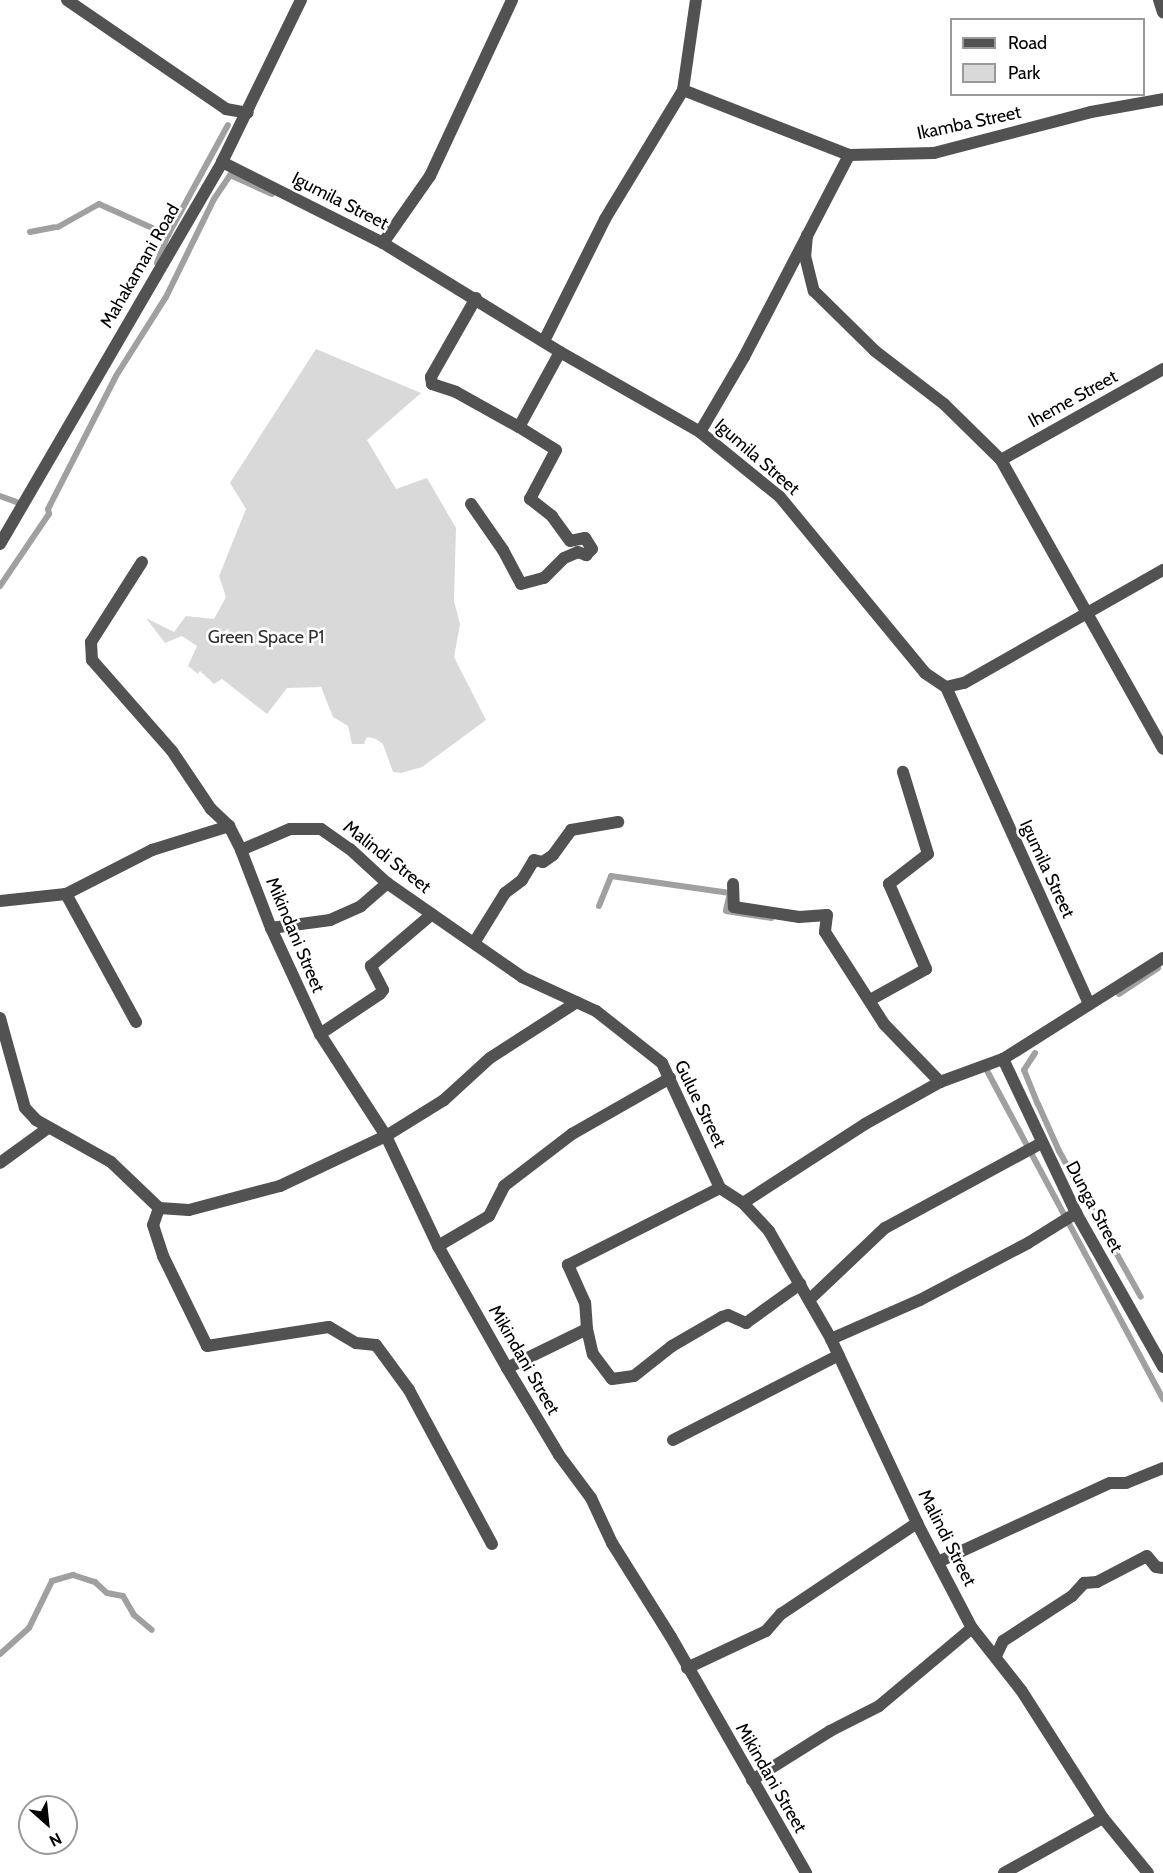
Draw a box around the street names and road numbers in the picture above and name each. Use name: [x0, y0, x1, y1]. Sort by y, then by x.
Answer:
street label: Ikamba Street: [915, 101, 1023, 145]
street label: Igumila Street: [288, 167, 392, 235]
street label: Mahakamani Road: [96, 200, 184, 332]
street label: Iheme Street: [1025, 366, 1121, 432]
street label: Igumila Street: [710, 414, 804, 500]
street label: Malindi Street: [339, 816, 435, 898]
street label: Igumila Street: [1015, 817, 1079, 921]
street label: Mikindani Street: [261, 874, 329, 996]
street label: Gulue Street: [670, 1057, 730, 1151]
street label: Dunga Street: [1061, 1158, 1127, 1256]
street label: Mikindani Street: [484, 1301, 564, 1419]
street label: Malindi Street: [913, 1486, 981, 1590]
street label: Mikindani Street: [731, 1719, 811, 1837]

